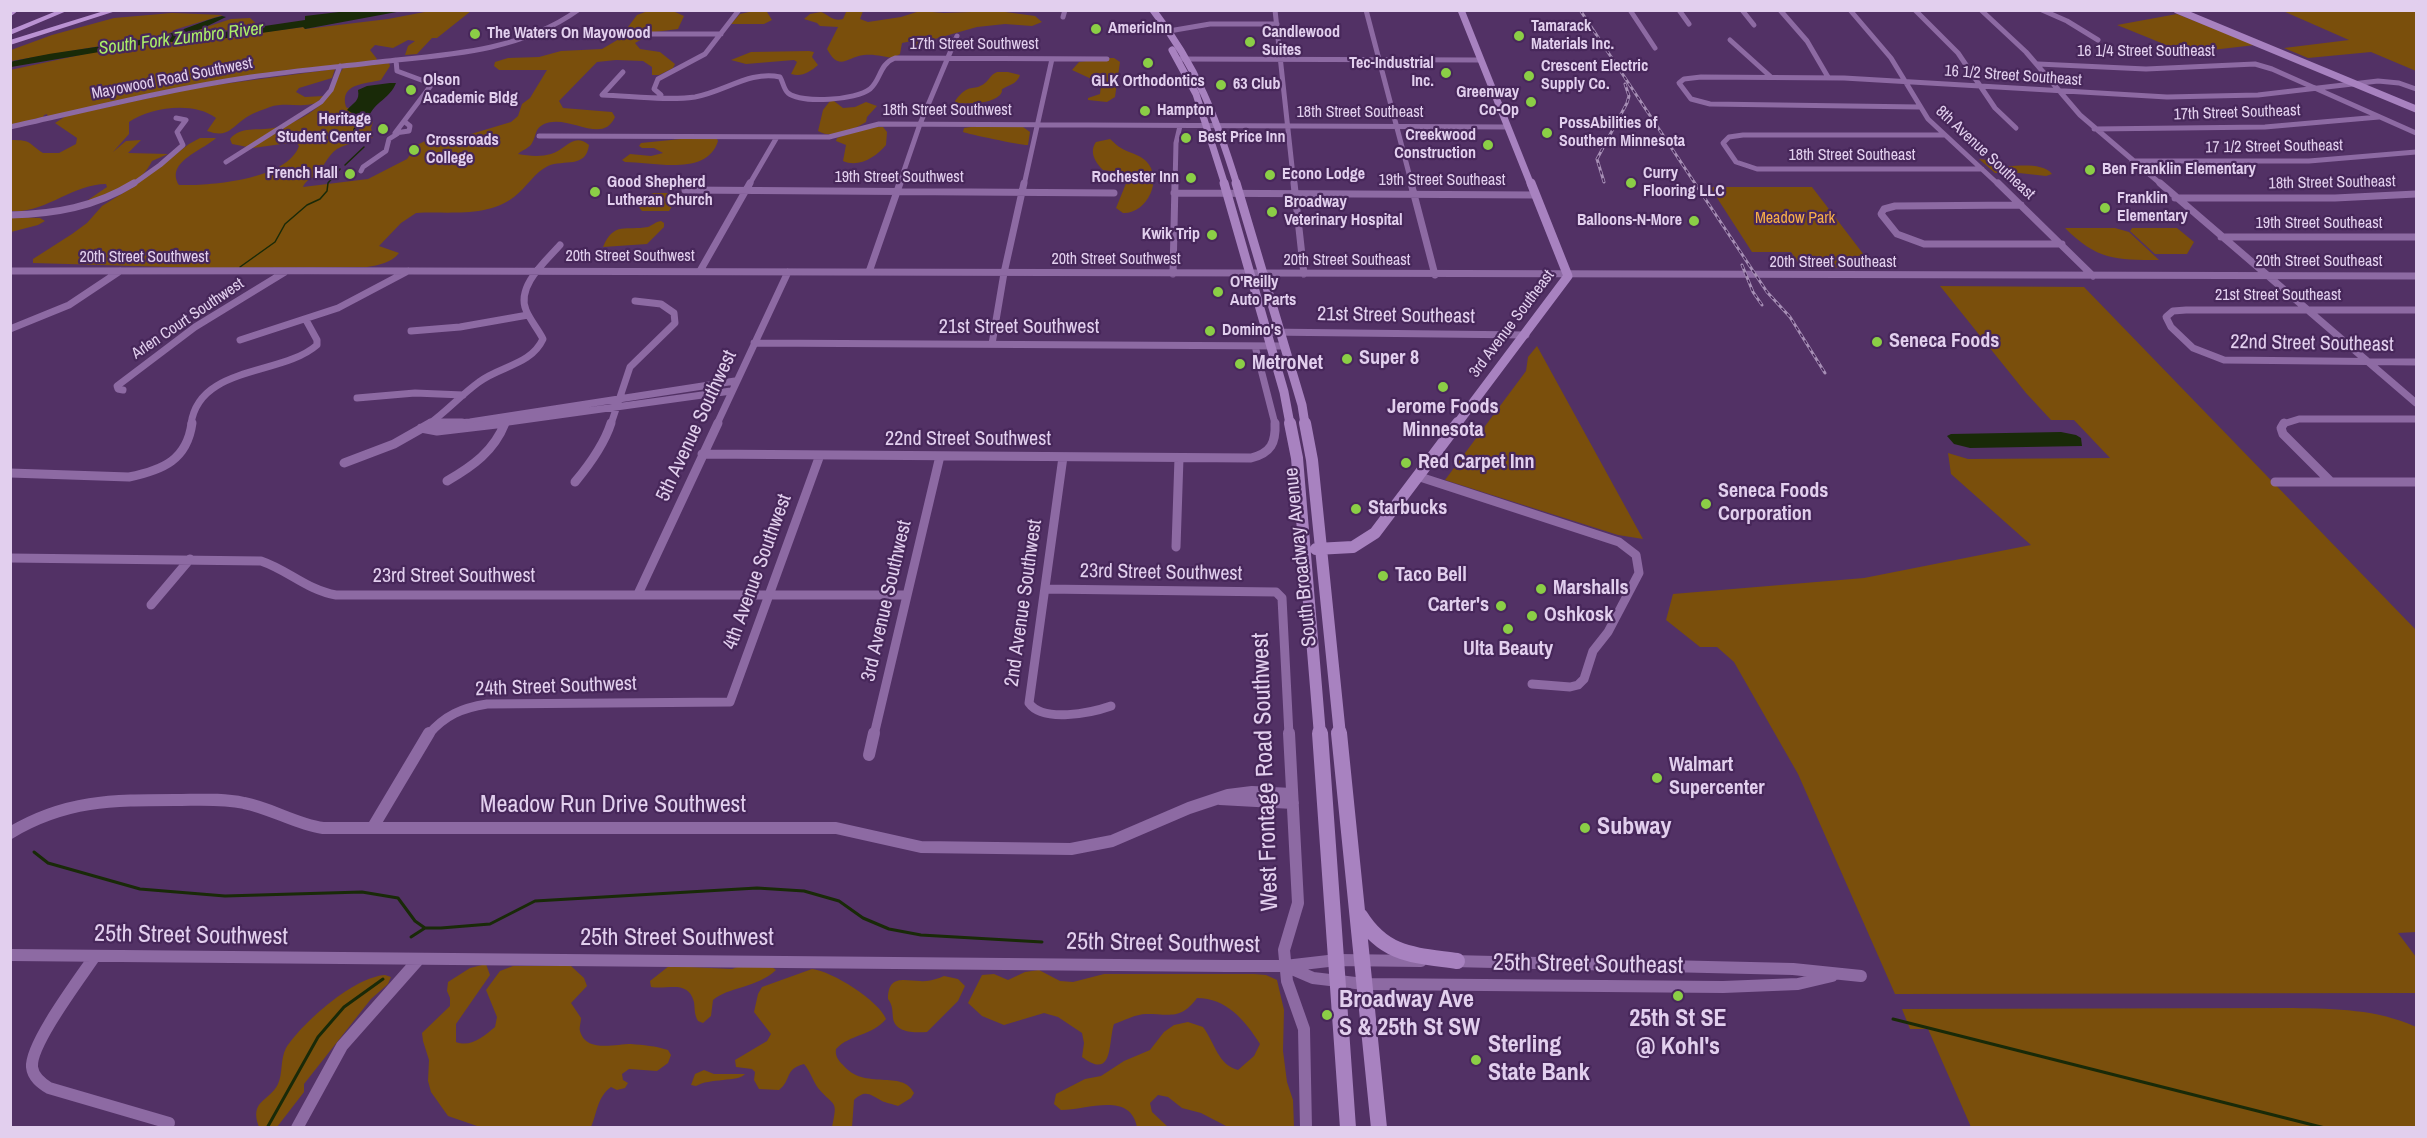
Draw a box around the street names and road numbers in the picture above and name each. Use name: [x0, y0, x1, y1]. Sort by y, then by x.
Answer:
street label: 17th Street Southwest: [909, 35, 1039, 55]
street label: 16 1/4 Street Southeast: [2077, 42, 2215, 62]
street label: Mayowood Road Southwest: [90, 54, 254, 104]
street label: 16 1/2 Street Southeast: [1944, 62, 2082, 90]
street label: 18th Street Southwest: [882, 101, 1012, 121]
street label: 17th Street Southeast: [2173, 101, 2301, 125]
street label: 8th Avenue Southeast: [1931, 102, 2039, 204]
street label: 18th Street Southeast: [1297, 103, 1423, 123]
street label: 17 1/2 Street Southeast: [2205, 136, 2343, 158]
street label: 18th Street Southeast: [1789, 146, 1915, 166]
street label: 19th Street Southwest: [834, 168, 964, 188]
street label: 19th Street Southeast: [1379, 171, 1505, 191]
street label: 18th Street Southeast: [2268, 172, 2396, 194]
street label: 19th Street Southeast: [2256, 214, 2382, 234]
street label: 20th Street Southwest: [565, 247, 695, 267]
street label: 20th Street Southwest: [79, 248, 209, 268]
street label: 20th Street Southwest: [1051, 250, 1181, 270]
street label: 20th Street Southeast: [1284, 251, 1410, 271]
street label: 20th Street Southeast: [2256, 252, 2382, 272]
street label: 20th Street Southeast: [1770, 253, 1896, 273]
street label: 3rd Avenue Southeast: [1465, 266, 1559, 382]
street label: Arlen Court Southwest: [128, 274, 248, 364]
street label: 21st Street Southeast: [2215, 286, 2341, 306]
street label: 21st Street Southeast: [1317, 303, 1475, 329]
street label: 21st Street Southwest: [939, 316, 1099, 340]
street label: 22nd Street Southeast: [2230, 331, 2394, 357]
street label: 5th Avenue Southwest: [652, 347, 742, 505]
street label: 22nd Street Southwest: [885, 428, 1051, 452]
street label: South Broadway Avenue: [1280, 466, 1322, 648]
street label: 4th Avenue Southwest: [719, 491, 797, 653]
street label: 3rd Avenue Southwest: [857, 518, 917, 684]
street label: 2nd Avenue Southwest: [1000, 518, 1048, 688]
street label: 23rd Street Southwest: [1080, 560, 1242, 586]
street label: 23rd Street Southwest: [373, 565, 535, 589]
street label: West Frontage Road Southwest: [1247, 632, 1285, 912]
street label: 24th Street Southwest: [475, 672, 637, 702]
street label: Meadow Run Drive Southwest: [480, 792, 746, 820]
street label: 25th Street Southwest: [94, 920, 288, 952]
street label: 25th Street Southwest: [580, 925, 774, 953]
street label: 25th Street Southwest: [1066, 928, 1260, 960]
street label: 25th Street Southeast: [1493, 949, 1683, 981]

